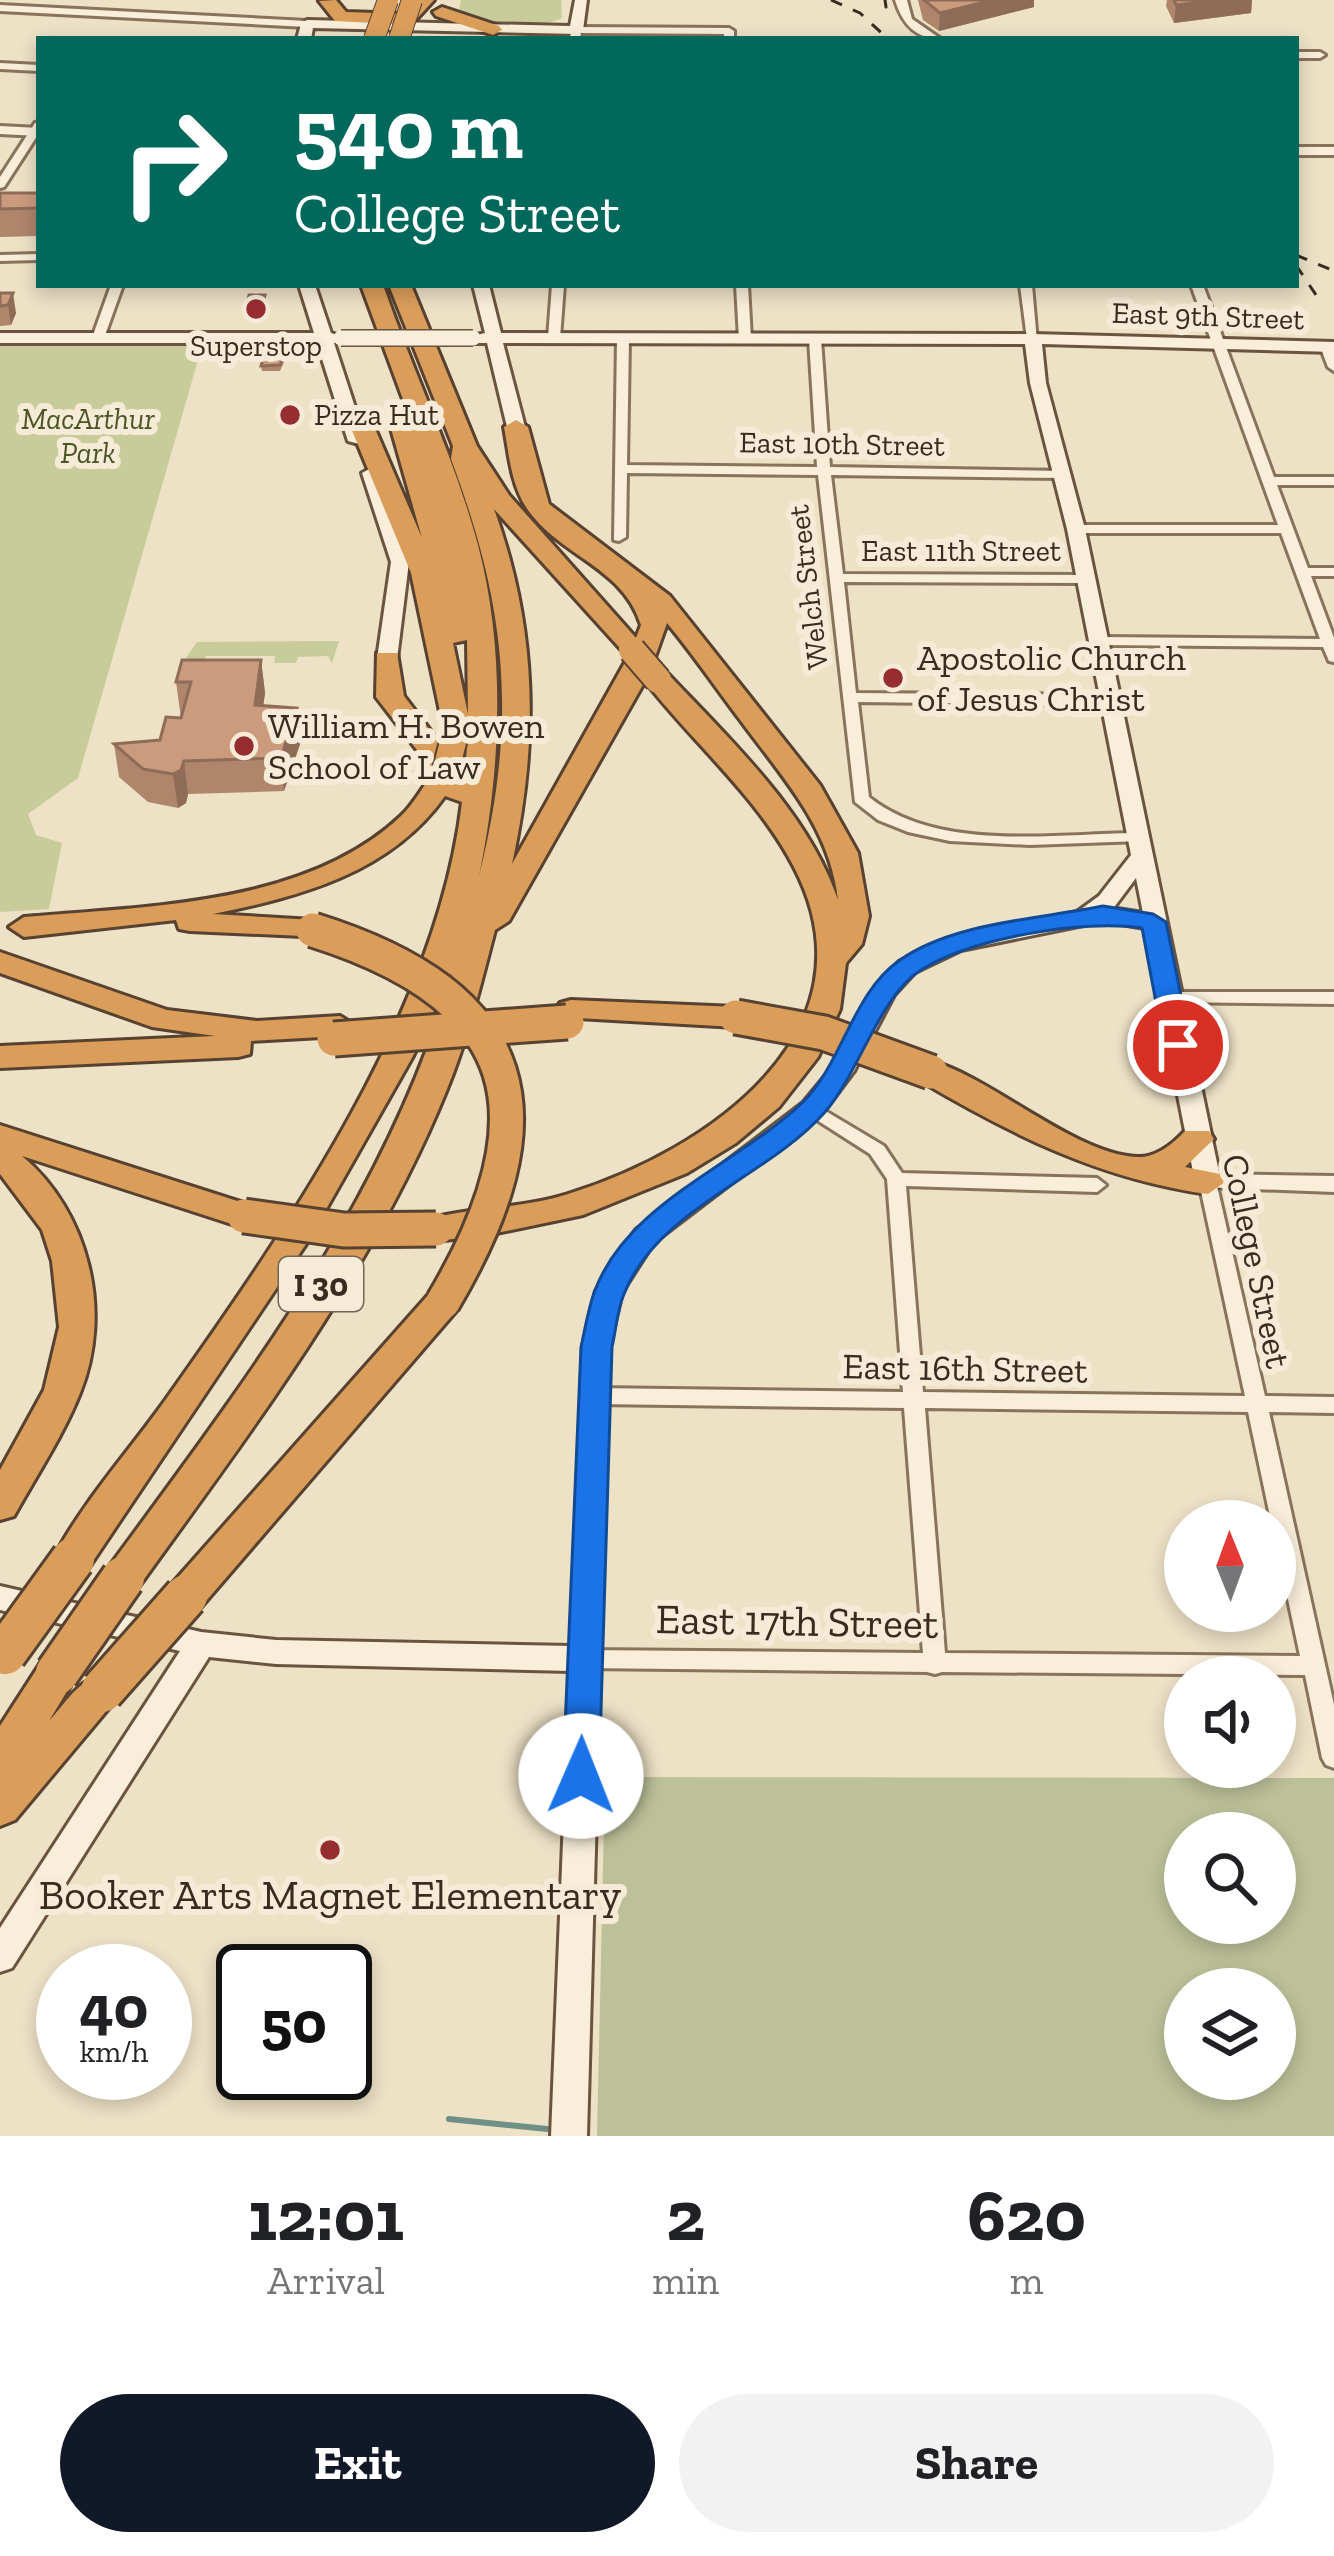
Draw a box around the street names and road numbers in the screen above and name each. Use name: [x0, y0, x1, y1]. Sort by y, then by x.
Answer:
street label: East 9th Street: [1111, 295, 1305, 337]
street label: East 10th Street: [739, 424, 945, 464]
street label: Welch Street: [780, 503, 836, 671]
street label: East 11th Street: [861, 533, 1061, 569]
street label: College Street: [1213, 1150, 1301, 1372]
road number: I 30: [279, 1257, 363, 1311]
street label: East 16th Street: [842, 1344, 1089, 1392]
street label: East 17th Street: [655, 1593, 939, 1649]

